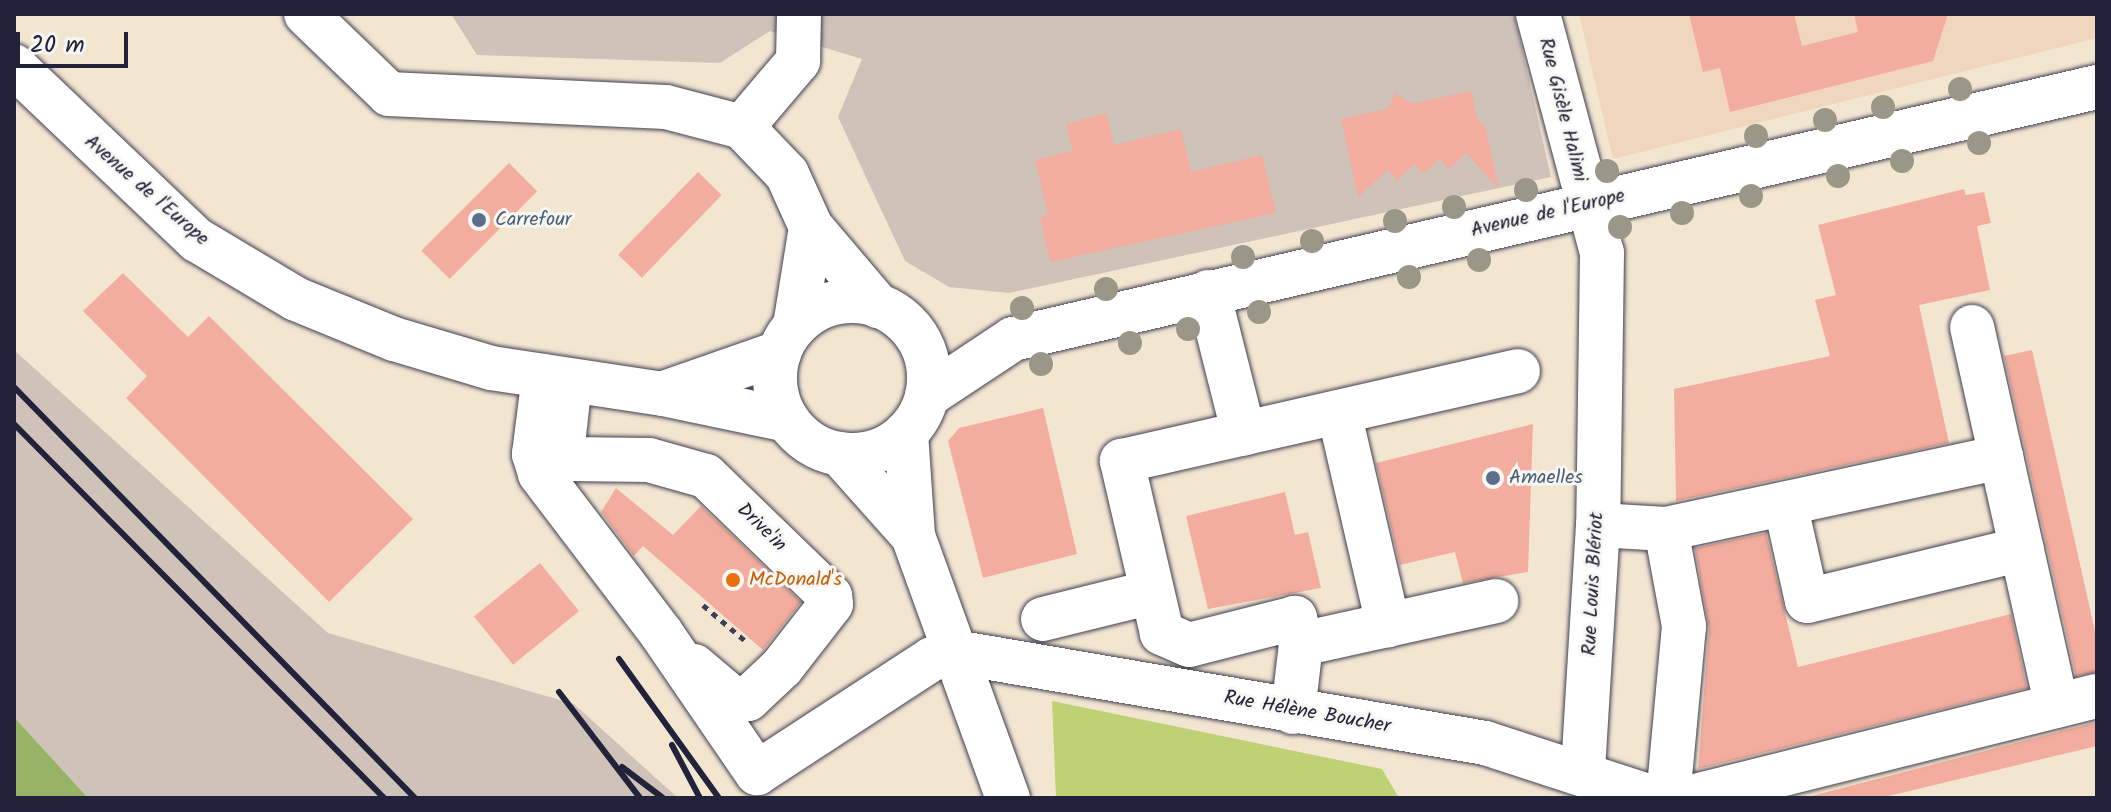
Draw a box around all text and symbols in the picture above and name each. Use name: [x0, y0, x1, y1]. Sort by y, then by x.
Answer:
scale bar: [20, 16, 132, 66]
text: 20 m: [30, 26, 85, 65]
street label: Rue Gisèle Halimi: [1533, 35, 1591, 185]
street label: Avenue de l'Europe: [79, 130, 213, 252]
street label: Avenue de l'Europe: [1469, 185, 1627, 243]
place label: Carrefour: [495, 208, 571, 232]
marker: Carrefour: [470, 211, 488, 229]
place label: Amaelles: [1509, 466, 1583, 490]
marker: Amaelles: [1484, 469, 1502, 487]
street label: Drive'in: [731, 499, 791, 557]
street label: Rue Louis Blériot: [1578, 512, 1610, 656]
place label: McDonald's: [749, 568, 842, 592]
marker: McDonald's: [724, 571, 742, 589]
street label: Rue Hélène Boucher: [1222, 687, 1392, 739]

